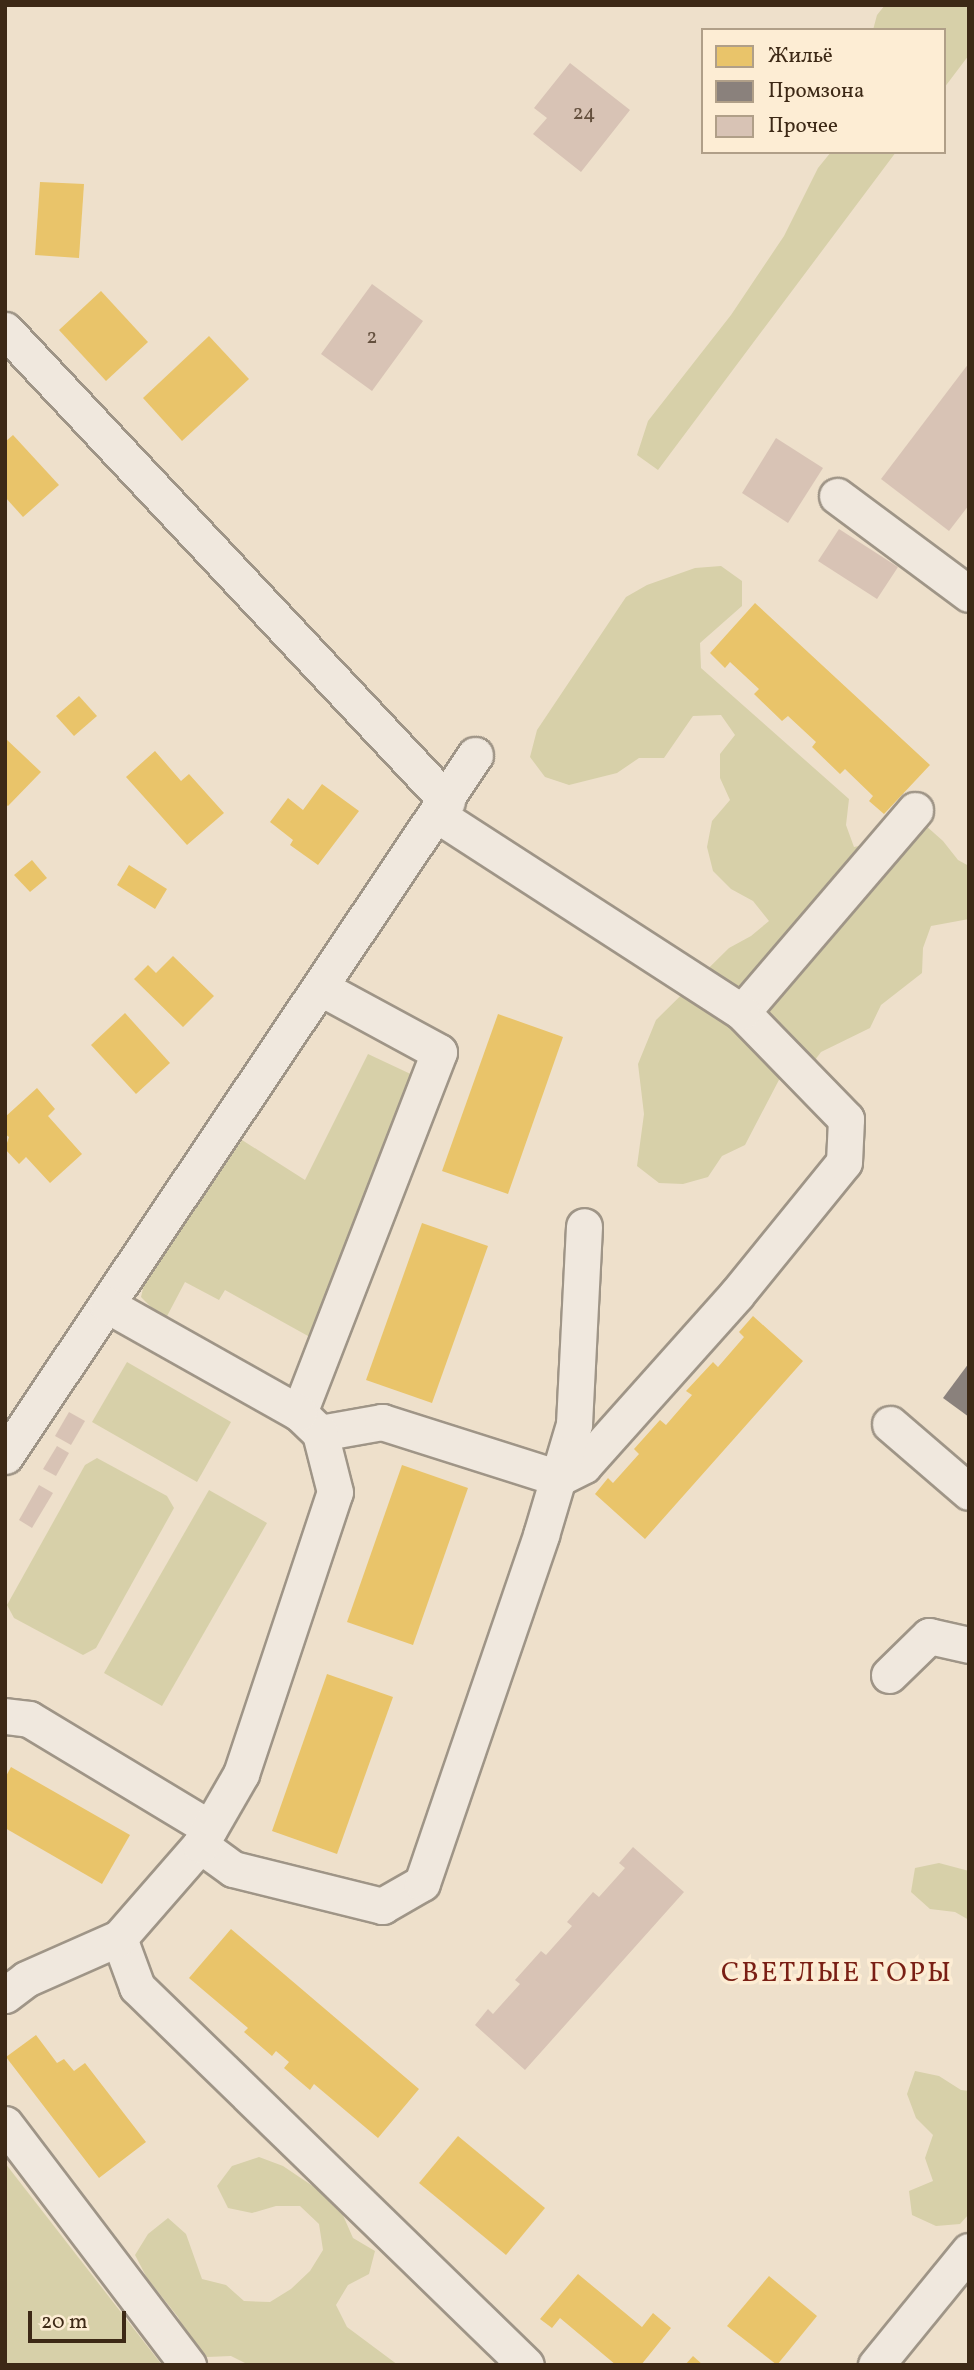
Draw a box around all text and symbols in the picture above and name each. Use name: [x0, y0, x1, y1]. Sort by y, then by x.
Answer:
legend: [701, 28, 946, 154]
text: Жильё: [768, 42, 833, 71]
text: Промзона: [768, 77, 864, 106]
house number: 24: [572, 101, 596, 127]
text: Прочее: [768, 112, 838, 141]
house number: 2: [366, 325, 378, 351]
district label: СВЕТЛЫЕ ГОРЫ: [723, 1957, 951, 1991]
scale bar: [32, 2296, 130, 2340]
text: 20 m: [41, 2308, 87, 2337]

